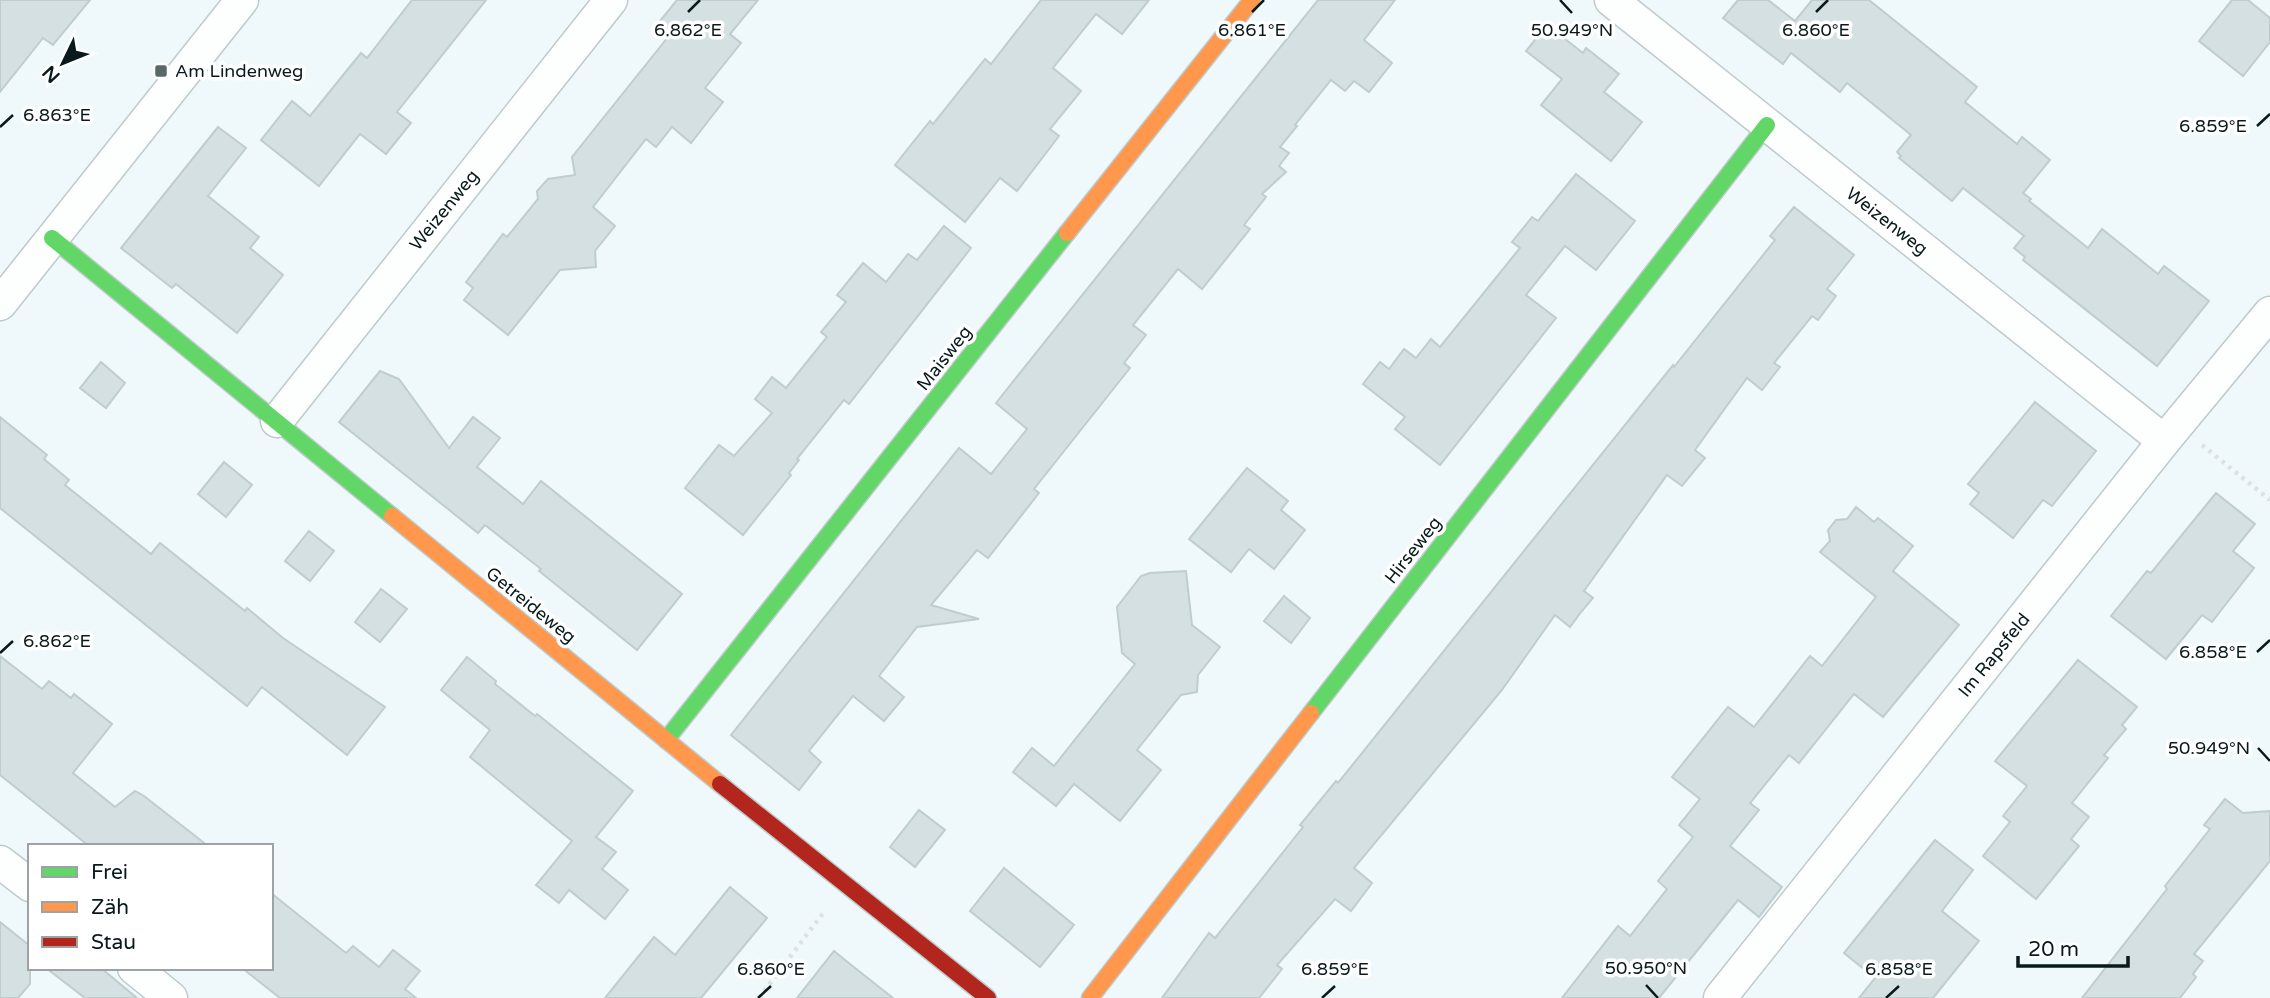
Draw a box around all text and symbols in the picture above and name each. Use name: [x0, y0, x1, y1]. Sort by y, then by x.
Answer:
text: 6.862°E: [654, 19, 722, 41]
text: 6.861°E: [1218, 19, 1286, 41]
text: 50.949°N: [1531, 19, 1613, 41]
text: 6.860°E: [1782, 19, 1850, 41]
north arrow: [28, 28, 98, 98]
place label: Am Lindenweg: [175, 60, 303, 82]
text: N: [38, 61, 65, 87]
marker: Am Lindenweg: [153, 63, 169, 79]
text: 6.863°E: [23, 104, 91, 126]
text: 6.859°E: [2179, 115, 2247, 137]
street label: Weizenweg: [405, 165, 483, 255]
street label: Weizenweg: [1842, 182, 1932, 260]
street label: Maisweg: [912, 321, 976, 395]
street label: Hirseweg: [1380, 512, 1446, 588]
street label: Getreideweg: [482, 562, 580, 648]
street label: Im Rapsfeld: [1954, 609, 2034, 701]
text: 6.862°E: [23, 630, 91, 652]
text: 6.858°E: [2179, 641, 2247, 663]
text: 50.949°N: [2168, 737, 2250, 759]
legend: [28, 844, 273, 970]
text: Frei: [91, 860, 128, 885]
text: Zäh: [91, 895, 129, 920]
scale bar: [2018, 925, 2128, 969]
text: Stau: [91, 930, 136, 955]
text: 20 m: [2028, 937, 2079, 962]
text: 50.950°N: [1605, 957, 1687, 979]
text: 6.860°E: [737, 958, 805, 980]
text: 6.859°E: [1301, 958, 1369, 980]
text: 6.858°E: [1865, 958, 1933, 980]

